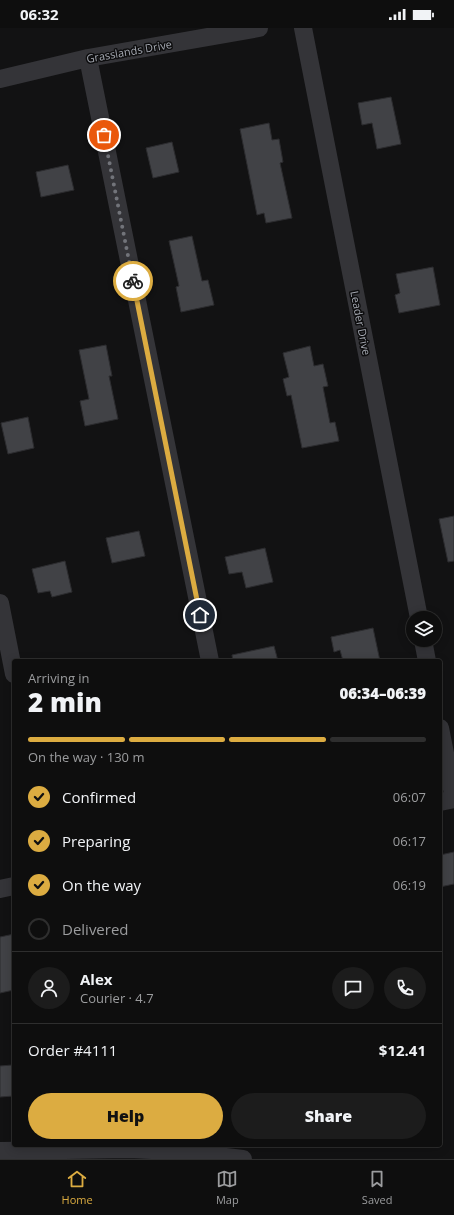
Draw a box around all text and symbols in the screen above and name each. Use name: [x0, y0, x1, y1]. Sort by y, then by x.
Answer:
text: 06:32: [20, 4, 59, 24]
street label: Grasslands Drive: [85, 36, 173, 66]
pin: [87, 118, 121, 152]
icon: bag: [93, 124, 115, 146]
courier: [113, 261, 153, 301]
icon: bike: [122, 270, 144, 292]
street label: Leader Drive: [347, 290, 375, 356]
pin: [183, 598, 217, 632]
icon: home: [189, 604, 211, 626]
map controls: [406, 611, 442, 647]
button: layers: [406, 611, 442, 647]
text: Arriving in: [28, 669, 90, 687]
text: 06:34–06:39: [340, 683, 426, 703]
text: 2 min: [28, 684, 102, 720]
text: On the way · 130 m: [28, 748, 144, 766]
icon: check: [28, 786, 50, 808]
text: Confirmed: [62, 787, 136, 807]
text: 06:07: [393, 788, 426, 806]
icon: check: [28, 830, 50, 852]
text: Preparing: [62, 831, 130, 851]
text: 06:17: [393, 832, 426, 850]
icon: check: [28, 874, 50, 896]
text: On the way: [62, 875, 141, 895]
text: 06:19: [393, 876, 426, 894]
text: Delivered: [62, 919, 129, 939]
button: person: [28, 967, 70, 1009]
button: chat: [332, 967, 374, 1009]
button: phone: [384, 967, 426, 1009]
text: Alex: [80, 969, 112, 989]
text: Courier · 4.7: [80, 989, 154, 1007]
text: Order #4111: [28, 1040, 117, 1060]
text: $12.41: [379, 1040, 426, 1060]
button: Help: [28, 1093, 223, 1139]
button: Share: [231, 1093, 426, 1139]
tab: Home: [62, 1168, 93, 1207]
tab: Map: [216, 1168, 239, 1207]
tab: Saved: [362, 1168, 392, 1207]

